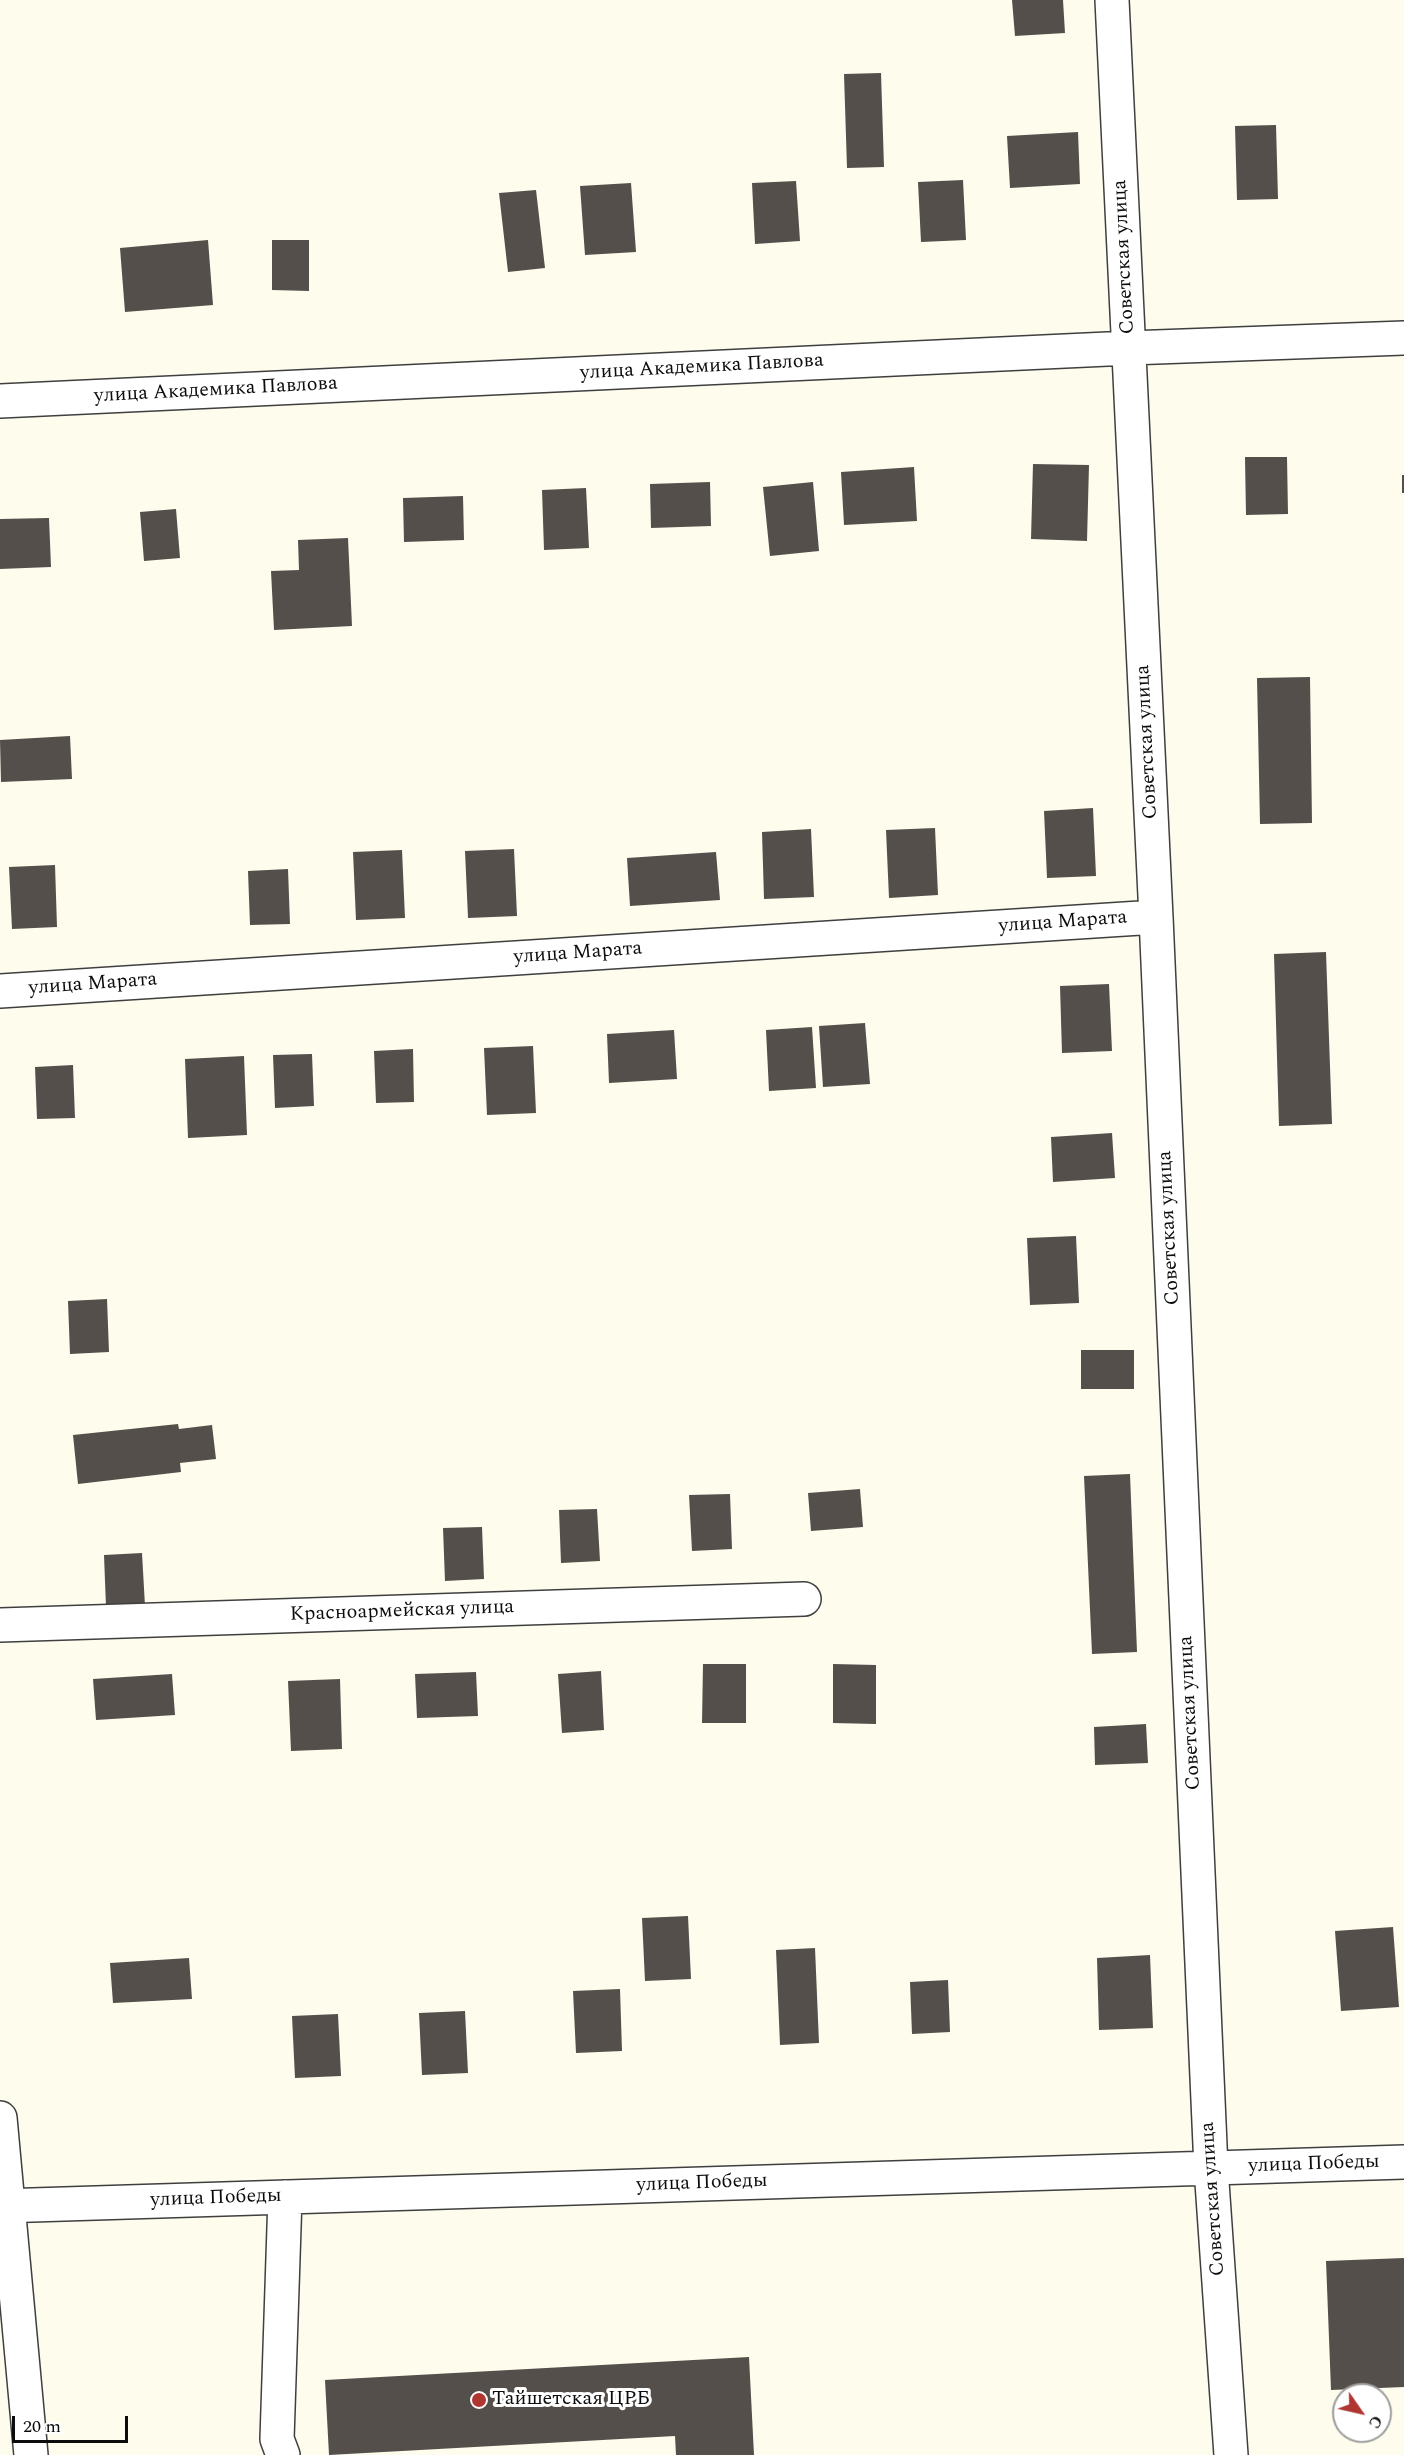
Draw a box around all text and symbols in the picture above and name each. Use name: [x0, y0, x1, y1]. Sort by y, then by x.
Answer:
street label: Советская улица: [1109, 179, 1141, 335]
street label: улица Академика Павлова: [579, 350, 825, 386]
street label: улица Академика Павлова: [93, 373, 339, 409]
street label: Советская улица: [1132, 664, 1164, 820]
street label: улица Марата: [998, 907, 1128, 939]
street label: улица Марата: [513, 938, 643, 970]
street label: улица Марата: [28, 969, 158, 1001]
street label: Советская улица: [1154, 1150, 1186, 1306]
street label: Красноармейская улица: [289, 1596, 515, 1628]
street label: Советская улица: [1175, 1635, 1207, 1791]
street label: Советская улица: [1197, 2121, 1231, 2277]
street label: улица Победы: [1248, 2151, 1380, 2179]
street label: улица Победы: [636, 2170, 768, 2198]
street label: улица Победы: [150, 2185, 282, 2213]
north arrow: [1332, 2383, 1392, 2443]
place label: Тайшетская ЦРБ: [492, 2388, 650, 2412]
marker: Тайшетская ЦРБ: [470, 2391, 488, 2409]
scale bar: [15, 2404, 130, 2442]
text: С: [1362, 2411, 1388, 2433]
text: 20 m: [23, 2413, 61, 2440]

